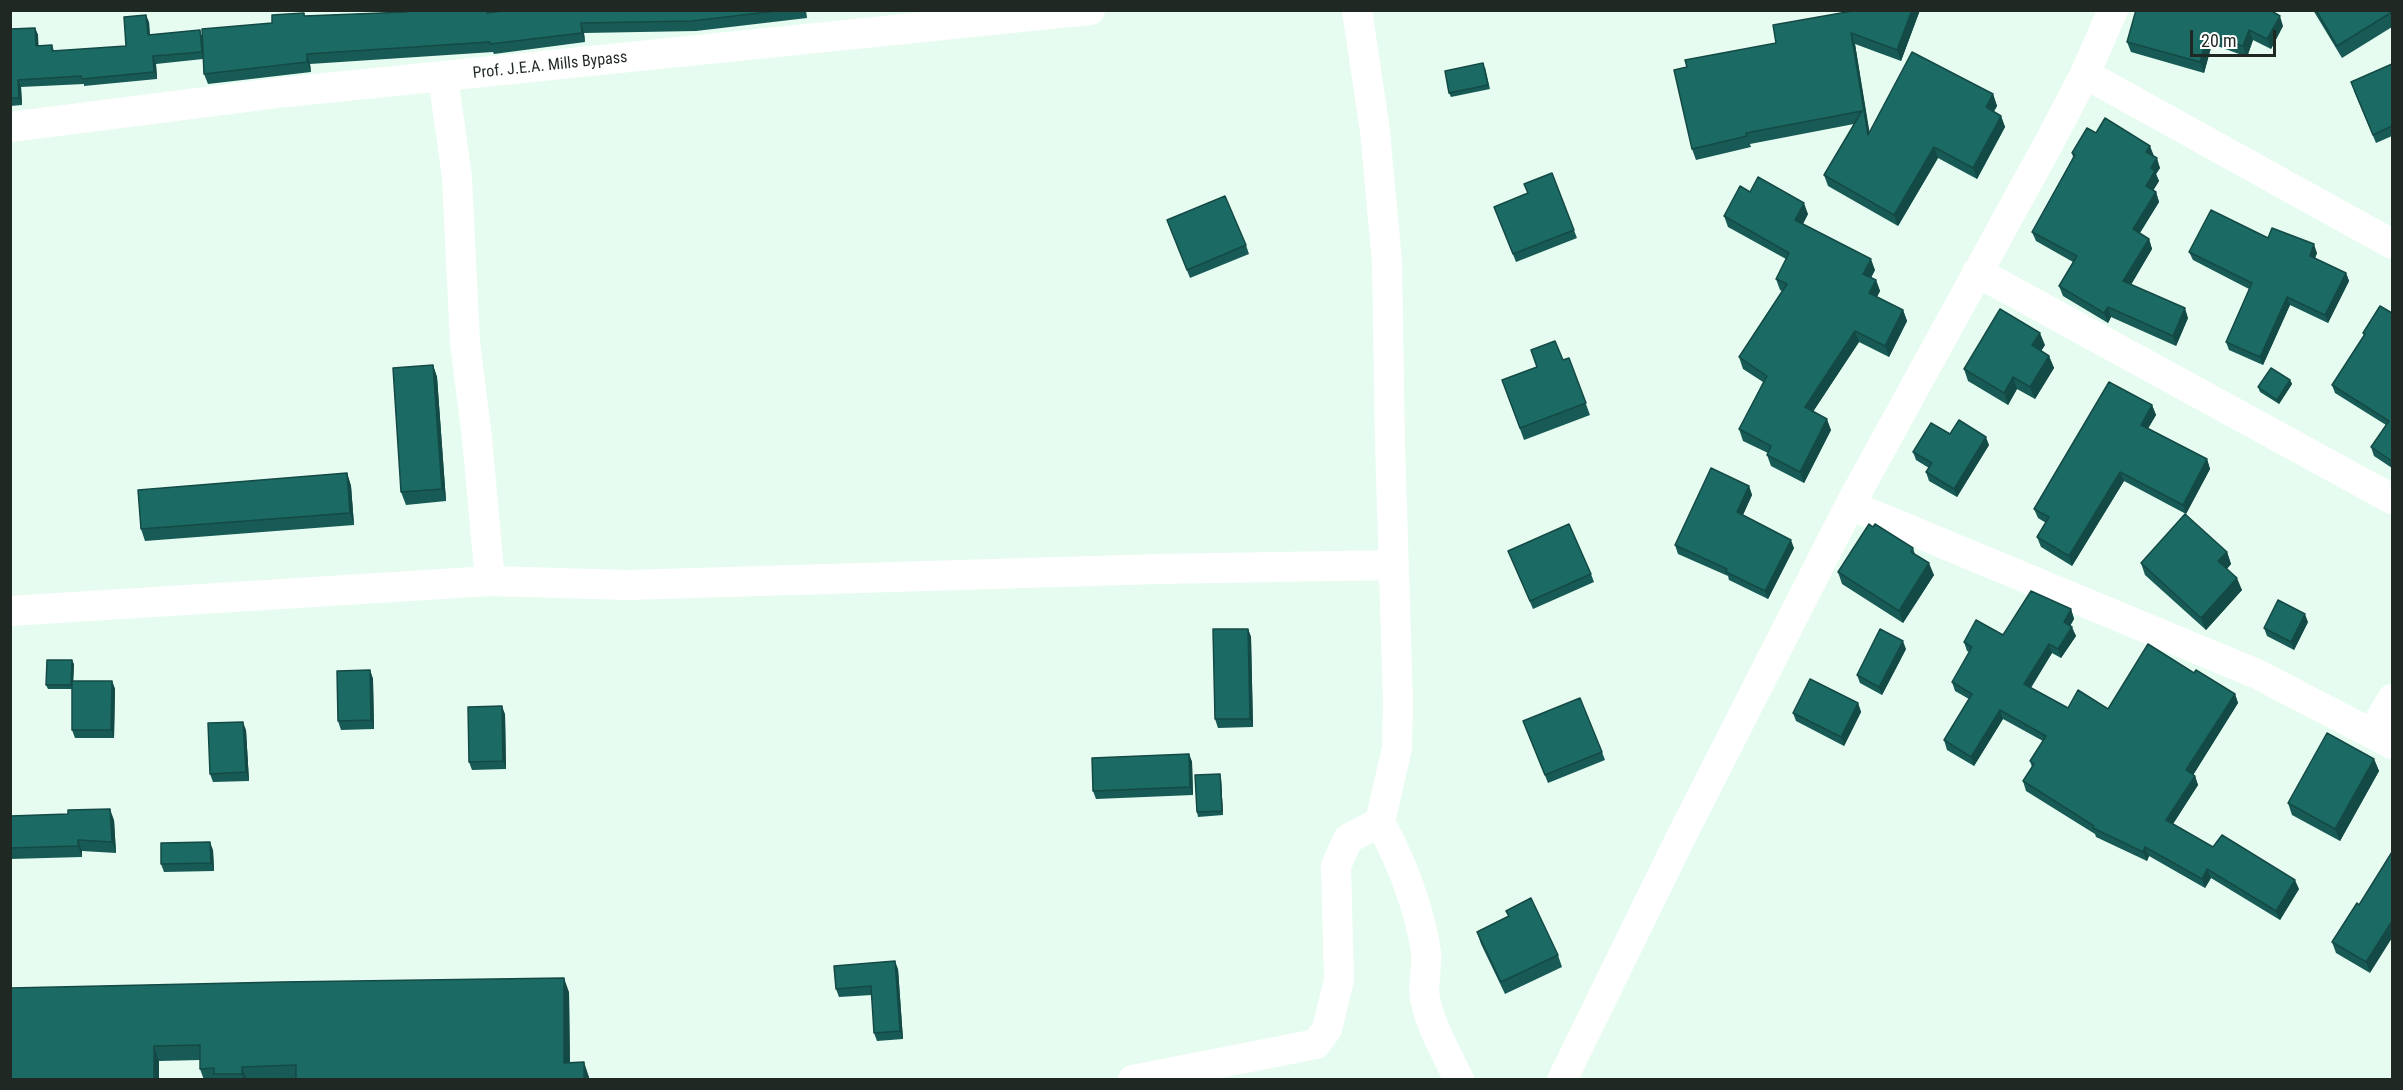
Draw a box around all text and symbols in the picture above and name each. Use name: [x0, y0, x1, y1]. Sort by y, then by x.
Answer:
scale bar: [2193, 18, 2278, 56]
text: 20 m: [2201, 30, 2236, 51]
street label: Prof. J.E.A. Mills Bypass: [472, 48, 628, 84]

